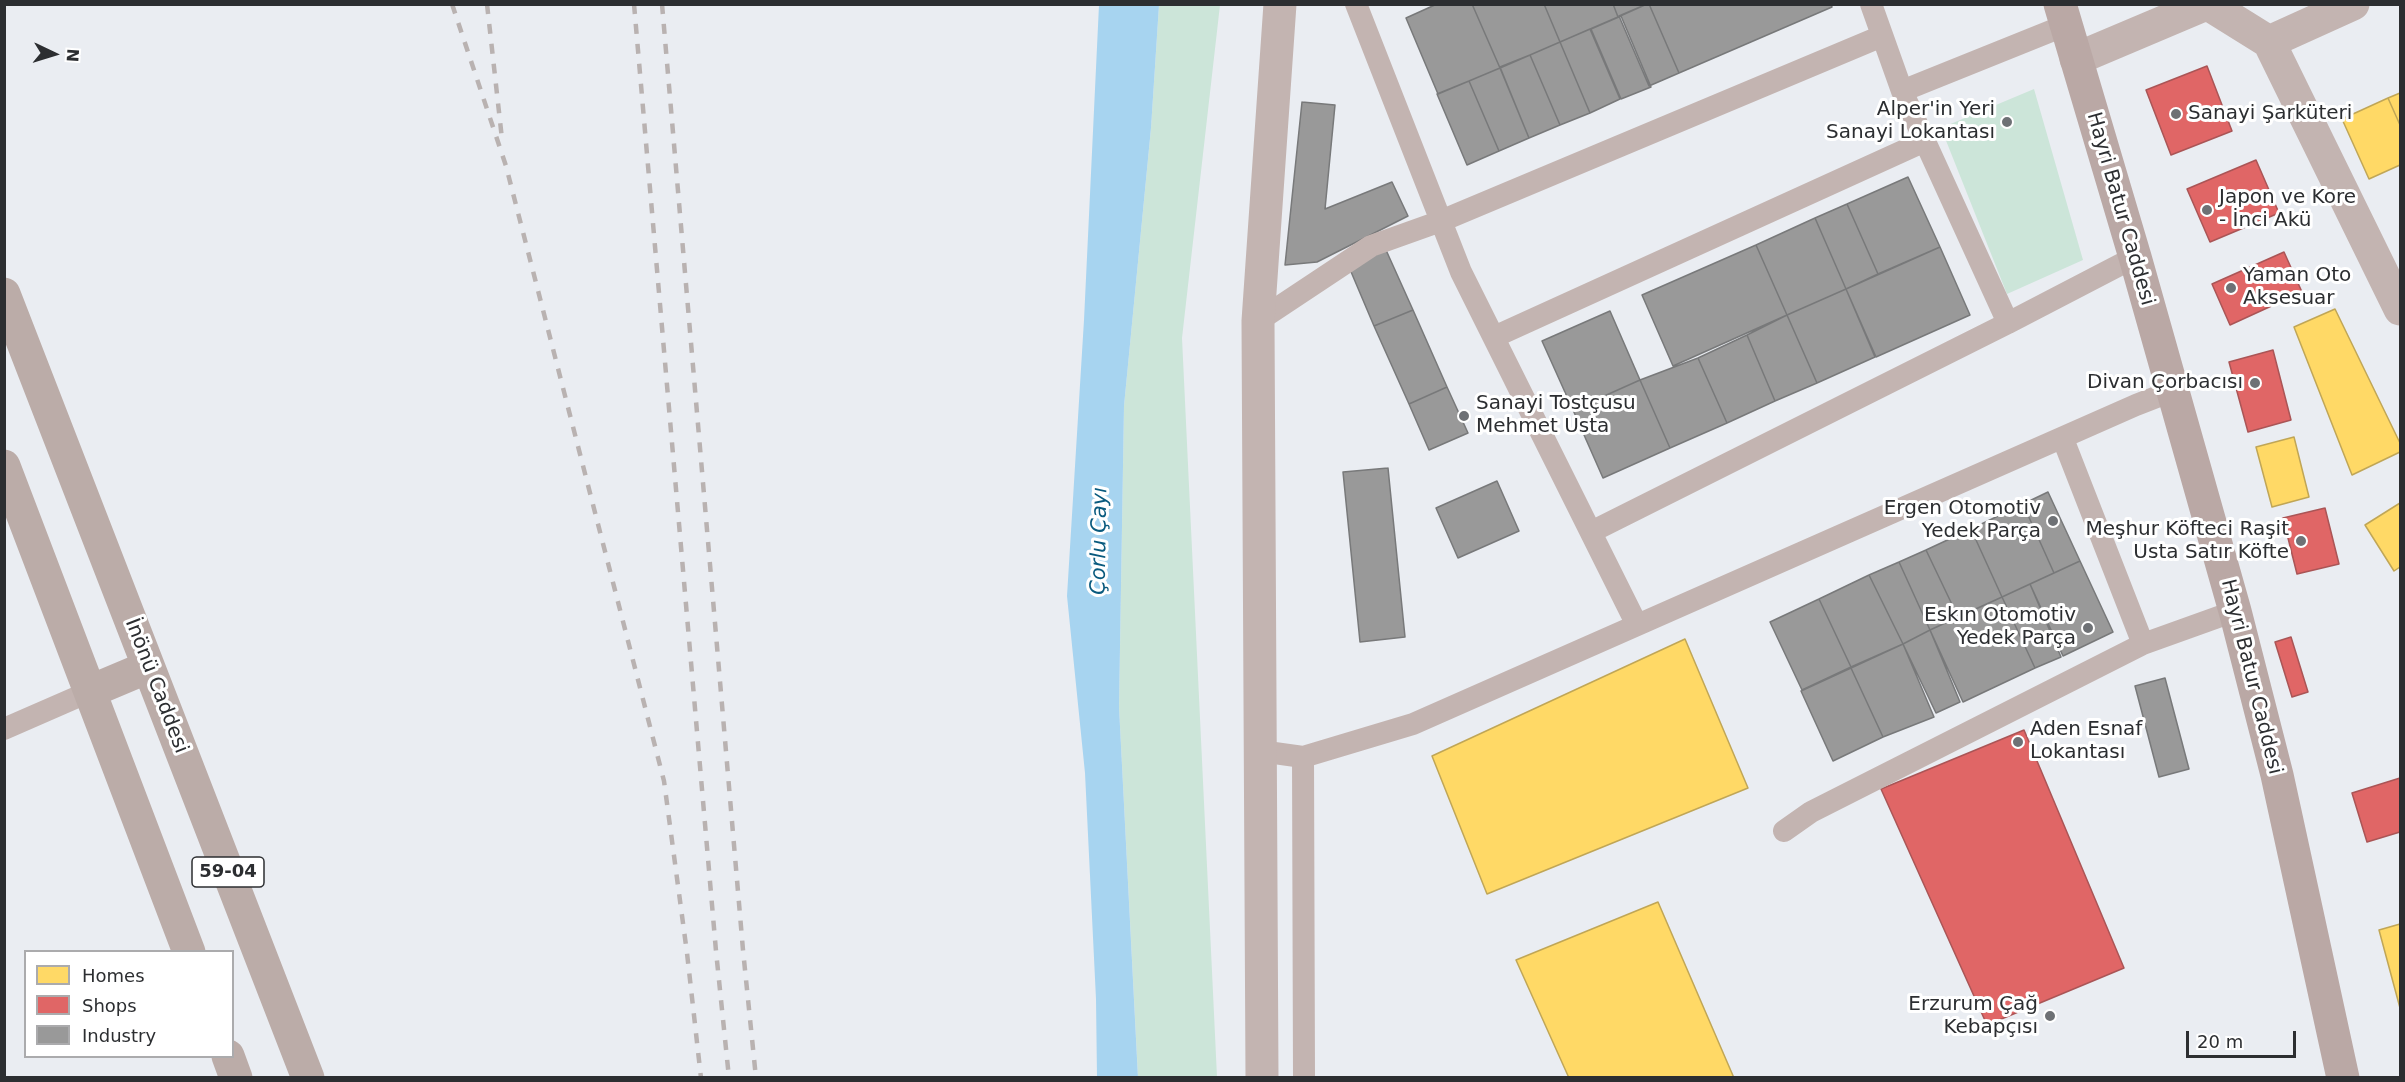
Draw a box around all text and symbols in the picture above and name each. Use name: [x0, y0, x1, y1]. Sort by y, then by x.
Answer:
north arrow: [24, 24, 84, 84]
text: N: [63, 48, 82, 63]
place label: Alper'in Yeri Sanayi Lokantası: [1826, 98, 1995, 145]
place label: Sanayi Şarküteri: [2188, 102, 2352, 126]
marker: Sanayi Şarküteri: [2169, 107, 2183, 121]
street label: Hayri Batur Caddesi: [2081, 109, 2159, 309]
marker: Alper'in Yeri Sanayi Lokantası: [2000, 115, 2014, 129]
place label: Japon ve Kore - İnci Akü: [2219, 186, 2356, 233]
marker: Japon ve Kore - İnci Akü: [2200, 203, 2214, 217]
place label: Yaman Oto Aksesuar: [2243, 264, 2351, 311]
marker: Yaman Oto Aksesuar: [2224, 281, 2238, 295]
place label: Divan Çorbacısı: [2087, 371, 2243, 395]
marker: Divan Çorbacısı: [2248, 376, 2262, 390]
place label: Sanayi Tostçusu Mehmet Usta: [1476, 392, 1636, 439]
marker: Sanayi Tostçusu Mehmet Usta: [1457, 409, 1471, 423]
water label: Çorlu Çayı: [1086, 487, 1114, 595]
place label: Ergen Otomotiv Yedek Parça: [1884, 497, 2041, 544]
marker: Ergen Otomotiv Yedek Parça: [2046, 514, 2060, 528]
place label: Meşhur Köfteci Raşit Usta Satır Köfte: [2085, 518, 2289, 565]
marker: Meşhur Köfteci Raşit Usta Satır Köfte: [2294, 534, 2308, 548]
street label: Hayri Batur Caddesi: [2215, 577, 2287, 777]
place label: Eskın Otomotiv Yedek Parça: [1924, 604, 2076, 651]
street label: İnönü Caddesi: [119, 615, 193, 757]
marker: Eskın Otomotiv Yedek Parça: [2081, 621, 2095, 635]
place label: Aden Esnaf Lokantası: [2030, 718, 2142, 765]
marker: Aden Esnaf Lokantası: [2011, 735, 2025, 749]
road number: 59-04: [192, 857, 264, 887]
legend: [24, 950, 234, 1058]
text: Homes: [82, 965, 145, 986]
place label: Erzurum Çağ Kebapçısı: [1908, 993, 2038, 1040]
text: Shops: [82, 995, 137, 1016]
marker: Erzurum Çağ Kebapçısı: [2043, 1009, 2057, 1023]
scale bar: [2189, 1019, 2298, 1057]
text: Industry: [82, 1025, 156, 1046]
text: 20 m: [2197, 1031, 2243, 1052]

